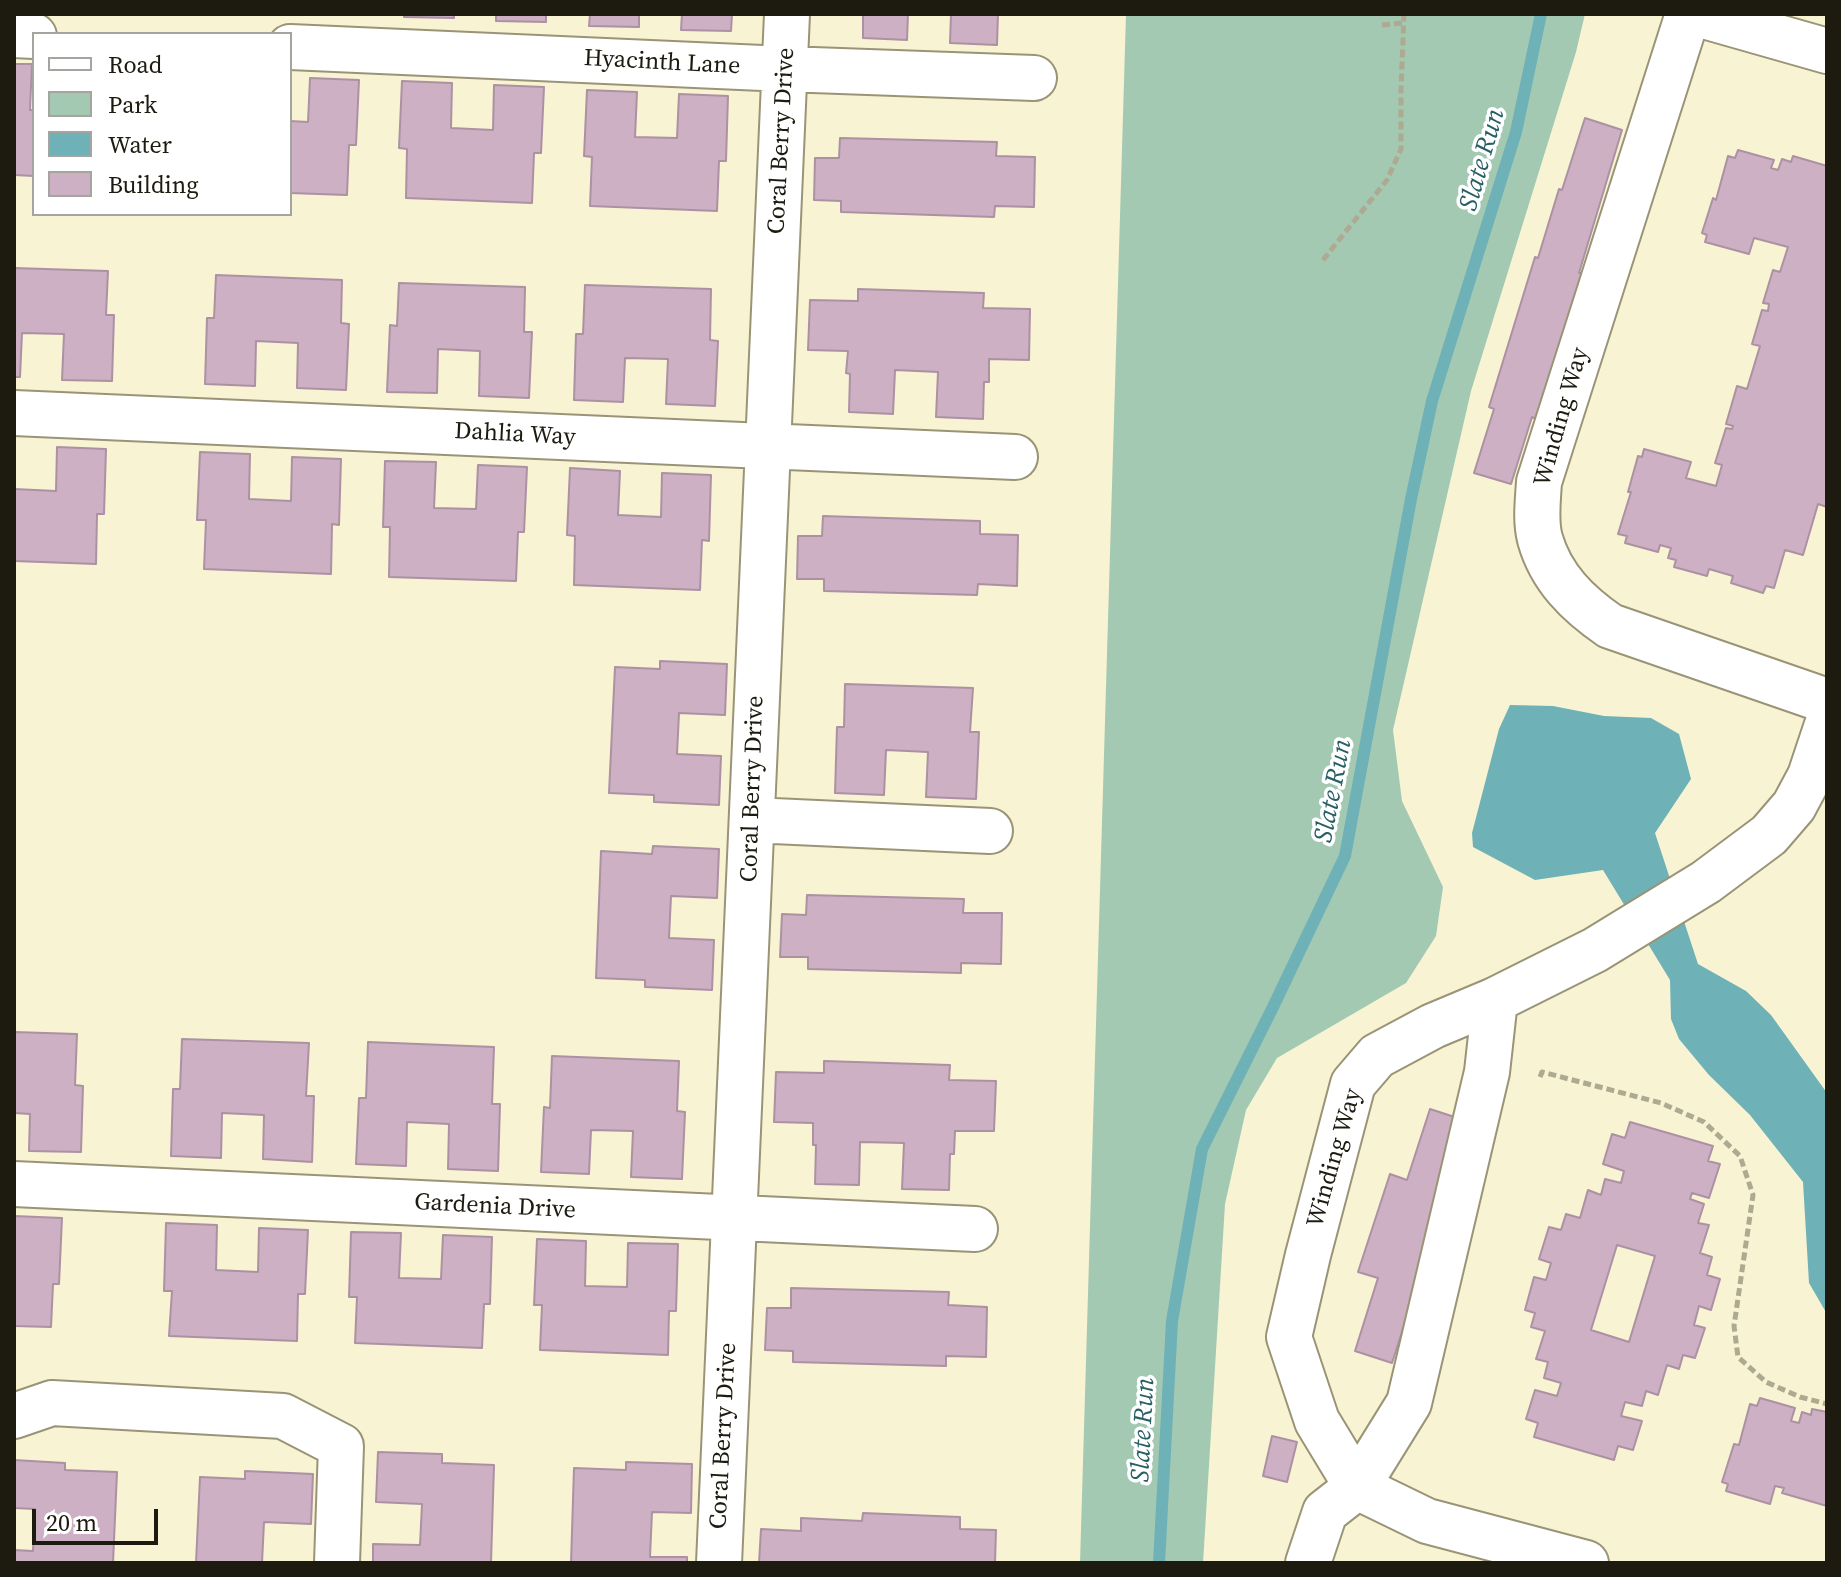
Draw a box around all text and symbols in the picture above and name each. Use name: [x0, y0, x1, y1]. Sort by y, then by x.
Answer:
legend: [32, 32, 292, 216]
street label: Hyacinth Lane: [583, 45, 741, 81]
street label: Coral Berry Drive: [763, 47, 801, 235]
text: Road: [108, 48, 162, 81]
text: Park: [108, 88, 157, 121]
water label: Slate Run: [1454, 105, 1512, 215]
text: Water: [108, 128, 172, 161]
text: Building: [108, 168, 199, 201]
street label: Winding Way: [1528, 344, 1596, 490]
street label: Dahlia Way: [454, 417, 576, 453]
street label: Coral Berry Drive: [735, 695, 771, 883]
water label: Slate Run: [1309, 737, 1359, 845]
street label: Winding Way: [1301, 1085, 1369, 1231]
street label: Gardenia Drive: [414, 1188, 576, 1226]
street label: Coral Berry Drive: [705, 1342, 743, 1530]
water label: Slate Run: [1126, 1377, 1162, 1483]
scale bar: [36, 1493, 162, 1543]
text: 20 m: [46, 1506, 97, 1539]

